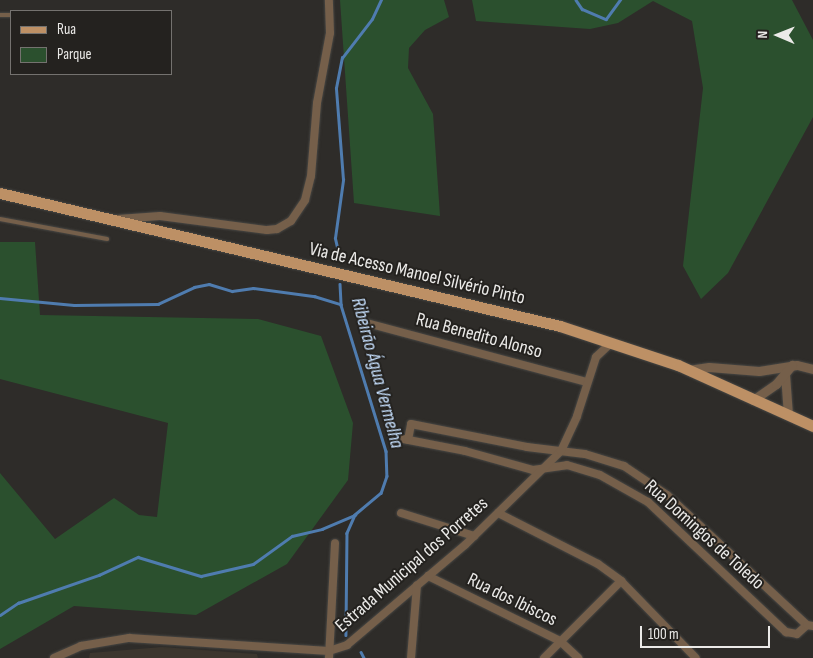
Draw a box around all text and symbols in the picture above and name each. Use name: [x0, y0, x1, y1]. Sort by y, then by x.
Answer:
legend: [10, 10, 172, 75]
north arrow: [753, 10, 803, 60]
text: Rua: [57, 20, 76, 39]
text: N: [754, 31, 771, 39]
text: Parque: [57, 45, 92, 64]
street label: Via de Acesso Manoel Silvério Pinto: [307, 238, 527, 310]
water label: Ribeirão Água Vermelha: [345, 295, 409, 451]
street label: Rua Benedito Alonso: [413, 308, 545, 364]
street label: Rua Domingos de Toledo: [639, 475, 769, 595]
street label: Estrada Municipal dos Porretes: [331, 493, 493, 637]
street label: Rua dos Ibiscos: [463, 568, 561, 632]
scale bar: [643, 616, 773, 648]
text: 100 m: [648, 625, 679, 644]

